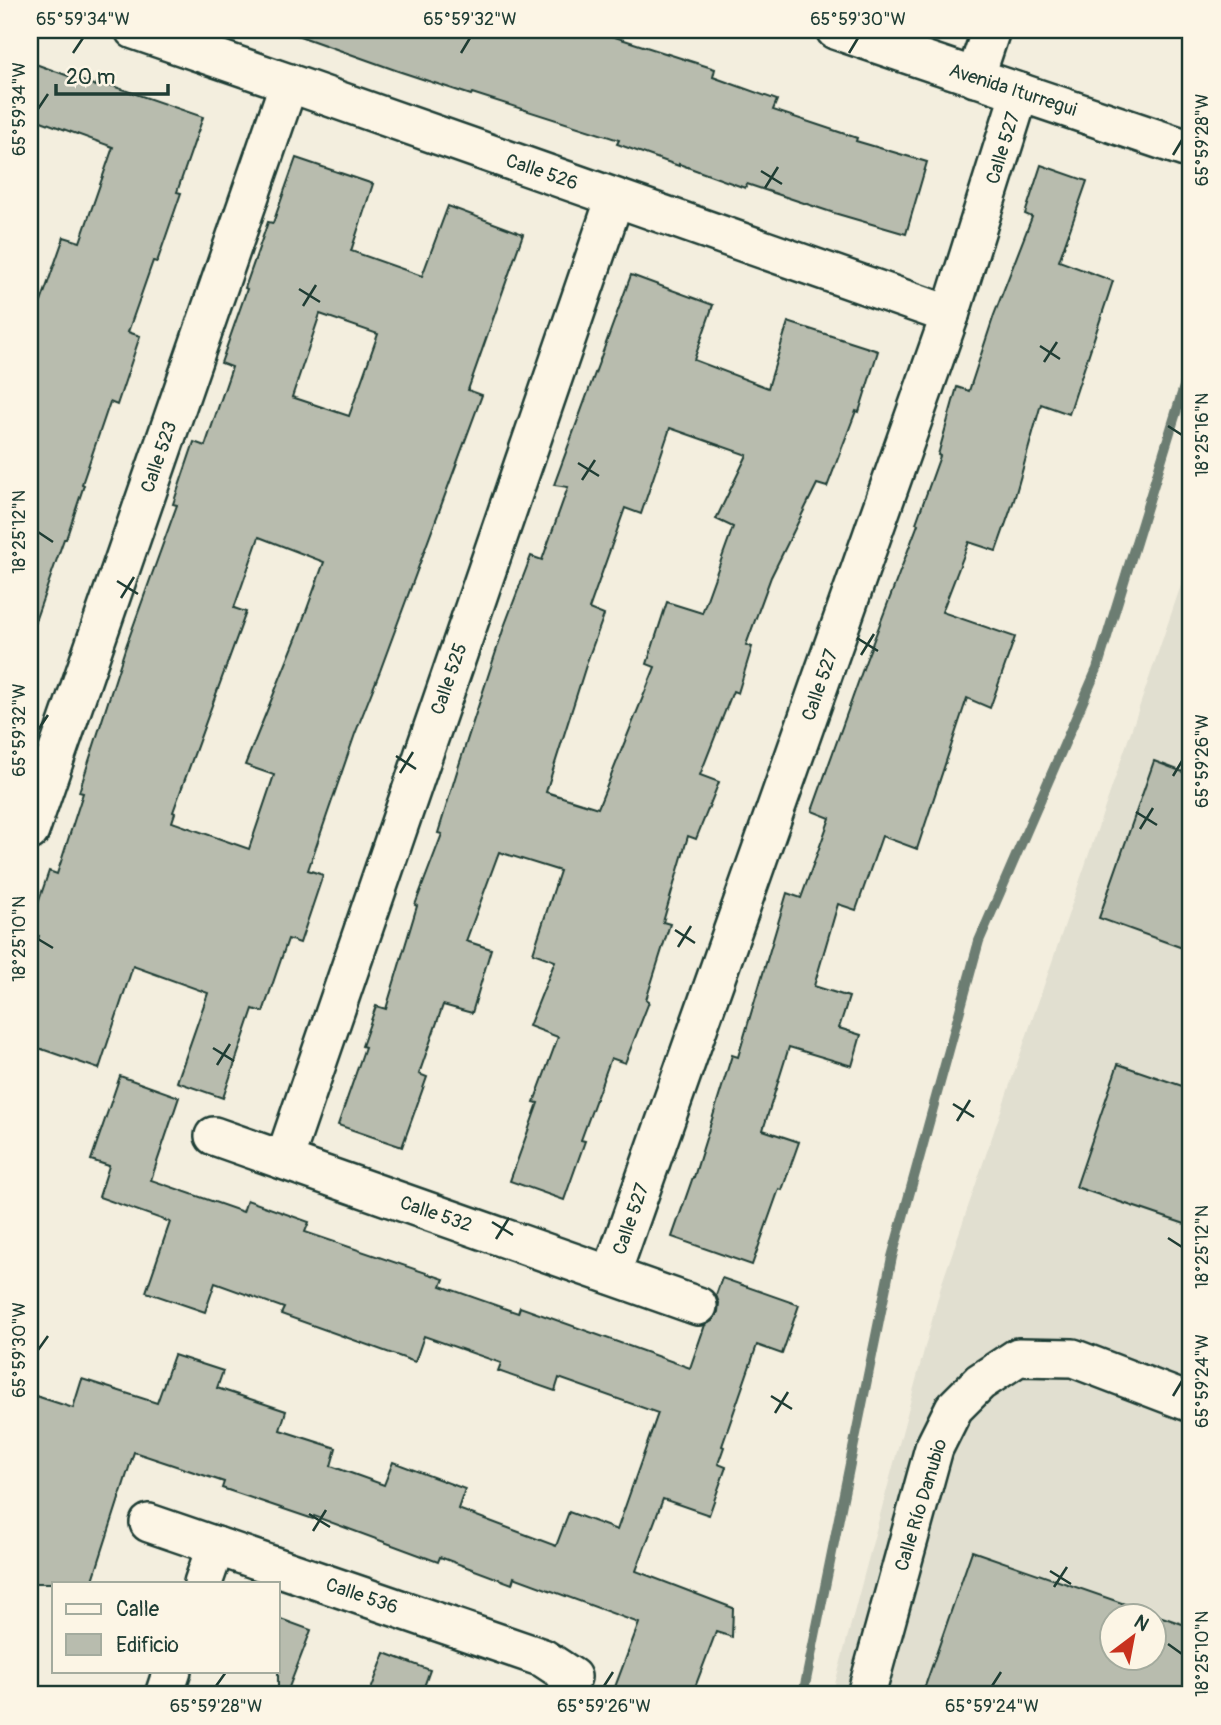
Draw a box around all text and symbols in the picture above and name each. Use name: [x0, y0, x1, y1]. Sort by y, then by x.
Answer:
text: 65°59'34"W: [36, 8, 130, 31]
text: 65°59'32"W: [423, 8, 517, 31]
text: 65°59'30"W: [810, 8, 906, 31]
scale bar: [56, 52, 168, 96]
street label: Avenida Iturregui: [946, 58, 1080, 122]
text: 65°59'34"W: [8, 62, 31, 156]
text: 20 m: [66, 64, 115, 91]
text: 65°59'28"W: [1191, 94, 1214, 186]
street label: Calle 527: [981, 109, 1025, 187]
street label: Calle 526: [503, 148, 581, 196]
text: 18°25'16"N: [1191, 393, 1214, 477]
street label: Calle 523: [136, 418, 182, 496]
text: 18°25'12"N: [8, 490, 31, 574]
street label: Calle 525: [426, 640, 472, 718]
street label: Calle 527: [797, 646, 843, 724]
text: 65°59'32"W: [8, 683, 31, 777]
text: 65°59'26"W: [1191, 714, 1214, 808]
text: 18°25'10"N: [8, 896, 31, 982]
street label: Calle 527: [608, 1180, 654, 1258]
street label: Calle 532: [397, 1191, 475, 1237]
text: 18°25'12"N: [1191, 1205, 1214, 1289]
text: 65°59'30"W: [8, 1302, 31, 1398]
text: 65°59'24"W: [1191, 1334, 1214, 1428]
street label: Calle Río Danubio: [889, 1436, 953, 1574]
street label: Calle 536: [323, 1572, 401, 1620]
legend: [52, 1582, 280, 1672]
text: Calle: [116, 1596, 160, 1623]
north arrow: [1098, 1602, 1168, 1672]
text: N: [1130, 1610, 1153, 1637]
text: 18°25'10"N: [1191, 1611, 1214, 1697]
text: Edificio: [116, 1632, 179, 1659]
text: 65°59'28"W: [170, 1695, 262, 1718]
text: 65°59'26"W: [557, 1695, 651, 1718]
text: 65°59'24"W: [945, 1695, 1039, 1718]

